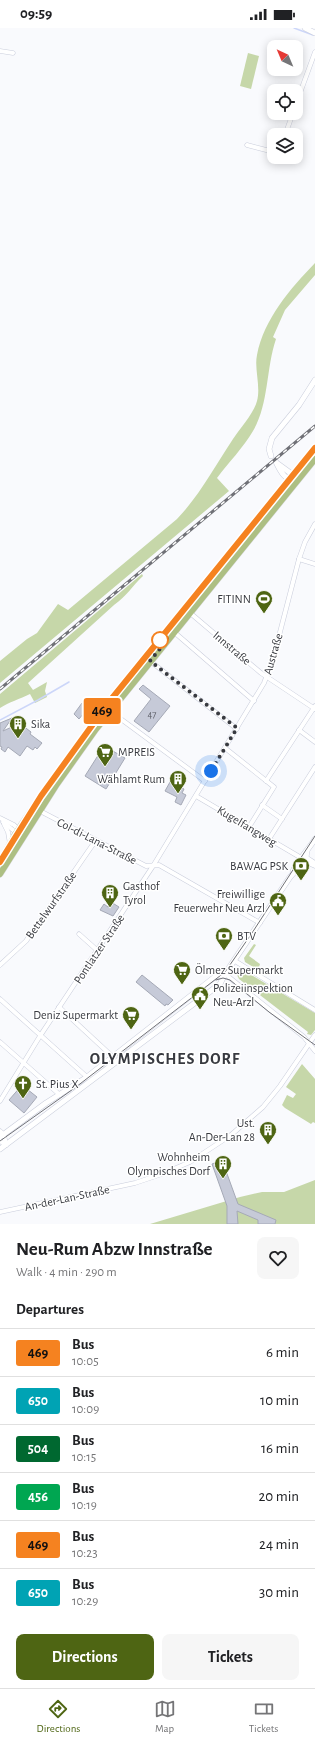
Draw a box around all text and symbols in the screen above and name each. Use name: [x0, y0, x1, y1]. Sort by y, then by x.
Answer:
text: 09:59: [20, 6, 52, 21]
north arrow: [267, 40, 303, 76]
map controls: [267, 40, 303, 164]
button: locate: [267, 84, 303, 120]
button: layers: [267, 128, 303, 164]
sports icon: FITINN: [254, 589, 274, 614]
place label: FITINN: [217, 593, 251, 605]
street label: Innstraße: [211, 629, 253, 667]
unlabelled marker: [151, 631, 169, 649]
street label: Austraße: [261, 632, 285, 676]
line badge: 469: [79, 698, 125, 724]
text: 469: [92, 704, 112, 718]
house number: 47: [148, 710, 156, 720]
building icon: Sika: [8, 714, 28, 739]
place label: Sika: [31, 718, 51, 730]
supermarket icon: MPREIS: [95, 742, 115, 767]
place label: MPREIS: [118, 746, 155, 758]
your location: [201, 761, 221, 781]
building icon: Wählamt Rum: [168, 769, 188, 794]
place label: Wählamt Rum: [97, 773, 165, 785]
street label: Kugelfangweg: [215, 804, 279, 848]
street label: Col-di-Lana-Straße: [55, 816, 139, 866]
bank icon: BAWAG PSK: [291, 856, 311, 881]
place label: BAWAG PSK: [230, 860, 288, 872]
street label: Bettelwurfstraße: [23, 869, 79, 941]
place label: Gasthof Tyrol: [123, 880, 161, 907]
building icon: Gasthof Tyrol: [100, 883, 120, 908]
place label: Freiwillige Feuerwehr Neu Arzl: [173, 888, 265, 914]
public building icon: Freiwillige Feuerwehr Neu Arzl: [268, 891, 288, 916]
street label: Pontlatzer Straße: [71, 912, 127, 986]
bank icon: BTV: [214, 926, 234, 951]
place label: BTV: [237, 930, 256, 942]
supermarket icon: Ölmez Supermarkt: [172, 960, 192, 985]
place label: Ölmez Supermarkt: [195, 963, 283, 976]
place label: Polizeiinspektion Neu-Arzl: [213, 982, 293, 1008]
public building icon: Polizeiinspektion Neu-Arzl: [190, 985, 210, 1010]
supermarket icon: Deniz Supermarkt: [121, 1005, 141, 1030]
place label: Deniz Supermarkt: [33, 1009, 118, 1021]
district label: OLYMPISCHES DORF: [90, 1051, 240, 1067]
church icon: St. Pius X: [13, 1074, 33, 1099]
place label: St. Pius X: [36, 1078, 79, 1090]
place label: Ust. An-Der-Lan 28: [189, 1117, 255, 1143]
building icon: Ust. An-Der-Lan 28: [258, 1120, 278, 1145]
place label: Wohnheim Olympisches Dorf: [127, 1151, 211, 1178]
building icon: Wohnheim Olympisches Dorf: [213, 1154, 233, 1179]
street label: An-der-Lan-Straße: [23, 1183, 111, 1213]
button: heart: [257, 1237, 299, 1279]
text: Neu-Rum Abzw Innstraße: [16, 1240, 212, 1259]
text: Walk · 4 min · 290 m: [16, 1266, 117, 1279]
text: Departures: [16, 1302, 84, 1317]
text: Bus: [72, 1337, 94, 1352]
text: 6 min: [266, 1345, 299, 1360]
text: 469: [28, 1346, 48, 1360]
text: 10:05: [72, 1355, 99, 1368]
text: Bus: [72, 1385, 94, 1400]
text: 10 min: [260, 1393, 299, 1408]
text: 650: [28, 1394, 48, 1408]
text: 10:09: [72, 1403, 99, 1416]
text: Bus: [72, 1433, 94, 1448]
text: 16 min: [261, 1441, 299, 1456]
text: 504: [28, 1442, 48, 1456]
text: 10:15: [72, 1451, 96, 1464]
text: Bus: [72, 1481, 94, 1496]
text: 20 min: [258, 1489, 299, 1504]
text: 456: [28, 1490, 48, 1504]
text: 10:19: [72, 1499, 97, 1512]
text: Bus: [72, 1529, 94, 1544]
text: 24 min: [259, 1537, 299, 1552]
text: 469: [28, 1538, 48, 1552]
text: 10:23: [72, 1547, 98, 1560]
text: Bus: [72, 1577, 94, 1592]
text: 30 min: [259, 1585, 299, 1600]
text: 650: [28, 1586, 48, 1600]
text: 10:29: [72, 1595, 98, 1608]
button: Directions: [16, 1634, 154, 1680]
button: Tickets: [162, 1634, 299, 1680]
tab: Directions: [37, 1698, 80, 1735]
tab: Map: [154, 1698, 176, 1735]
tab: Tickets: [249, 1698, 278, 1735]

